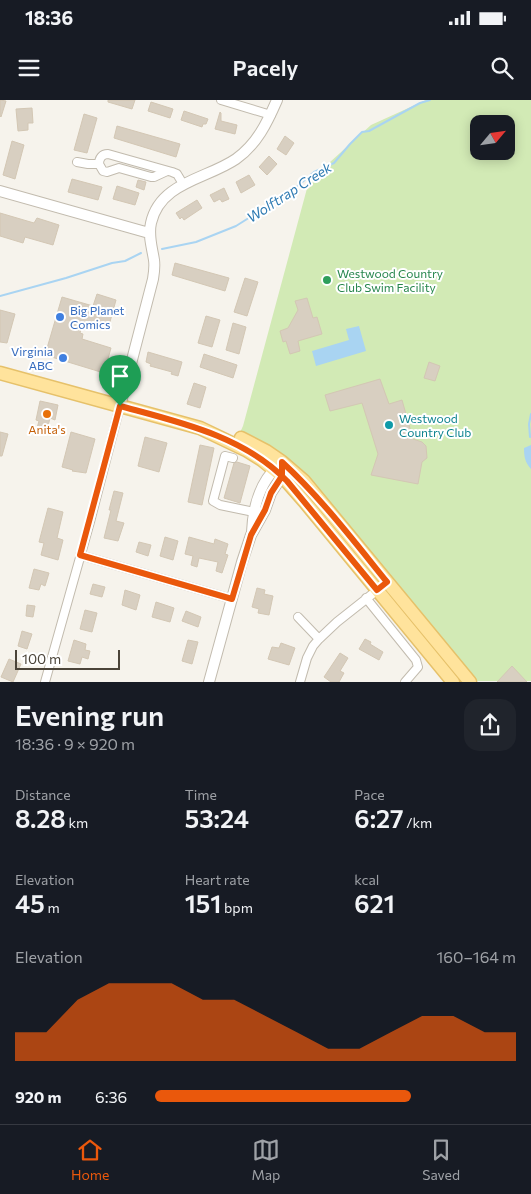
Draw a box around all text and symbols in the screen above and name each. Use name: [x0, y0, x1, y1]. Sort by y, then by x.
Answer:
text: 18:36: [25, 6, 73, 29]
icon: menu: [15, 54, 43, 82]
text: Pacely: [233, 54, 298, 81]
icon: search: [488, 54, 516, 82]
north arrow: [470, 115, 515, 160]
map controls: [470, 115, 515, 160]
water label: Wolftrap Creek: [243, 158, 335, 226]
place label: Westwood Country Club Swim Facility: [337, 266, 443, 294]
marker: Westwood Country Club Swim Facility: [321, 274, 333, 286]
place label: Big Planet Comics: [70, 303, 125, 331]
marker: Big Planet Comics: [54, 311, 66, 323]
place label: Virginia ABC: [11, 344, 53, 372]
marker: Virginia ABC: [57, 352, 69, 364]
pin: [99, 355, 141, 406]
icon: arrive: [106, 362, 134, 390]
marker: Anita's: [41, 408, 53, 420]
place label: Westwood Country Club: [399, 411, 471, 439]
marker: Westwood Country Club: [383, 419, 395, 431]
place label: Anita's: [28, 422, 66, 436]
scale bar: [15, 646, 120, 670]
text: 100 m: [22, 650, 61, 667]
text: Evening run: [15, 698, 164, 732]
button: share: [464, 699, 516, 751]
text: 18:36 · 9 × 920 m: [15, 734, 135, 753]
text: Distance: [15, 786, 71, 803]
text: Time: [185, 786, 217, 803]
text: Pace: [354, 786, 385, 803]
text: 8.28: [15, 803, 66, 833]
text: 53:24: [185, 803, 249, 833]
text: 6:27: [354, 803, 404, 833]
text: km: [66, 814, 88, 831]
text: /km: [404, 814, 432, 831]
text: Elevation: [15, 871, 74, 888]
text: Heart rate: [185, 871, 250, 888]
text: kcal: [354, 871, 379, 888]
text: 45: [15, 888, 45, 918]
text: 151: [185, 888, 221, 918]
text: 621: [354, 888, 395, 918]
text: m: [45, 899, 60, 916]
text: bpm: [221, 899, 253, 916]
text: Elevation: [15, 947, 83, 966]
text: 160–164 m: [436, 947, 516, 966]
text: 920 m: [15, 1087, 61, 1106]
text: 6:36: [95, 1087, 127, 1106]
tab: Home: [71, 1136, 109, 1183]
tab: Map: [251, 1136, 280, 1183]
tab: Saved: [422, 1136, 460, 1183]

